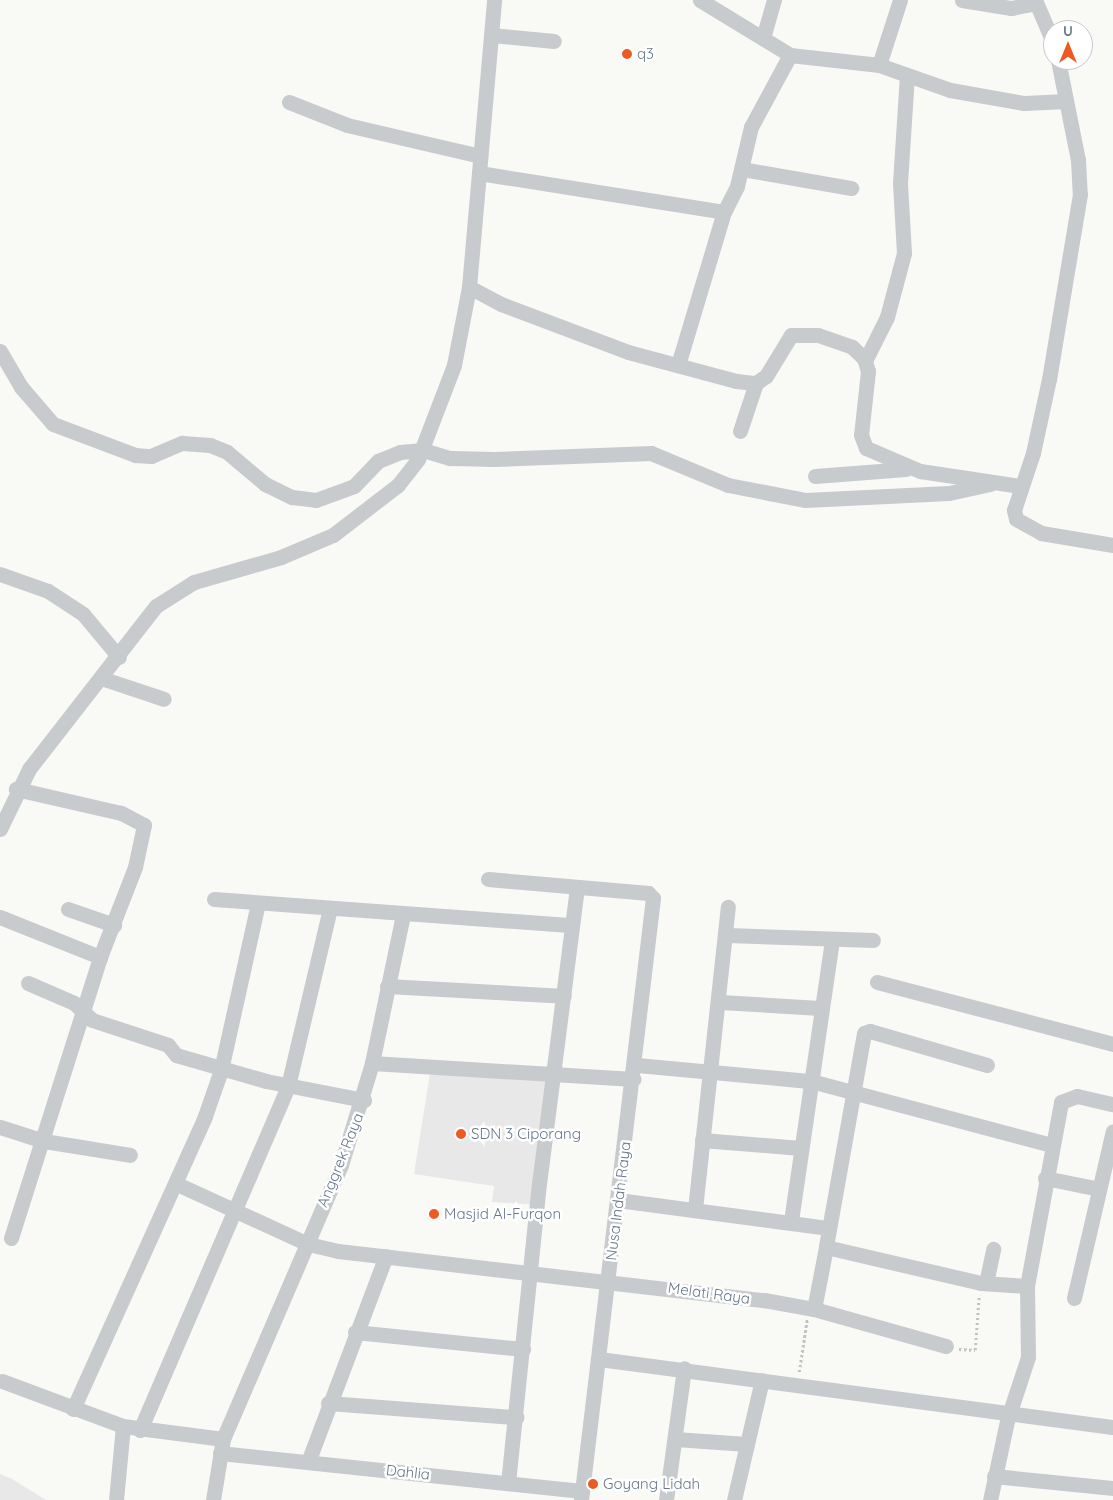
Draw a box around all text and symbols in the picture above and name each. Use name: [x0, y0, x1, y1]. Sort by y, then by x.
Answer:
north arrow: [1043, 20, 1093, 70]
text: U: [1063, 22, 1073, 40]
place label: q3: [637, 45, 654, 63]
marker: q3: [621, 48, 633, 60]
street label: Anggrek Raya: [313, 1110, 367, 1210]
place label: SDN 3 Ciporang: [471, 1125, 581, 1143]
marker: SDN 3 Ciporang: [455, 1128, 467, 1140]
street label: Nusa Indah Raya: [602, 1140, 634, 1262]
place label: Masjid Al-Furqon: [444, 1205, 561, 1223]
marker: Masjid Al-Furqon: [428, 1208, 440, 1220]
street label: Melati Raya: [667, 1278, 751, 1308]
street label: Dahlia: [385, 1461, 431, 1483]
place label: Goyang Lidah: [603, 1475, 700, 1493]
marker: Goyang Lidah: [587, 1478, 599, 1490]

